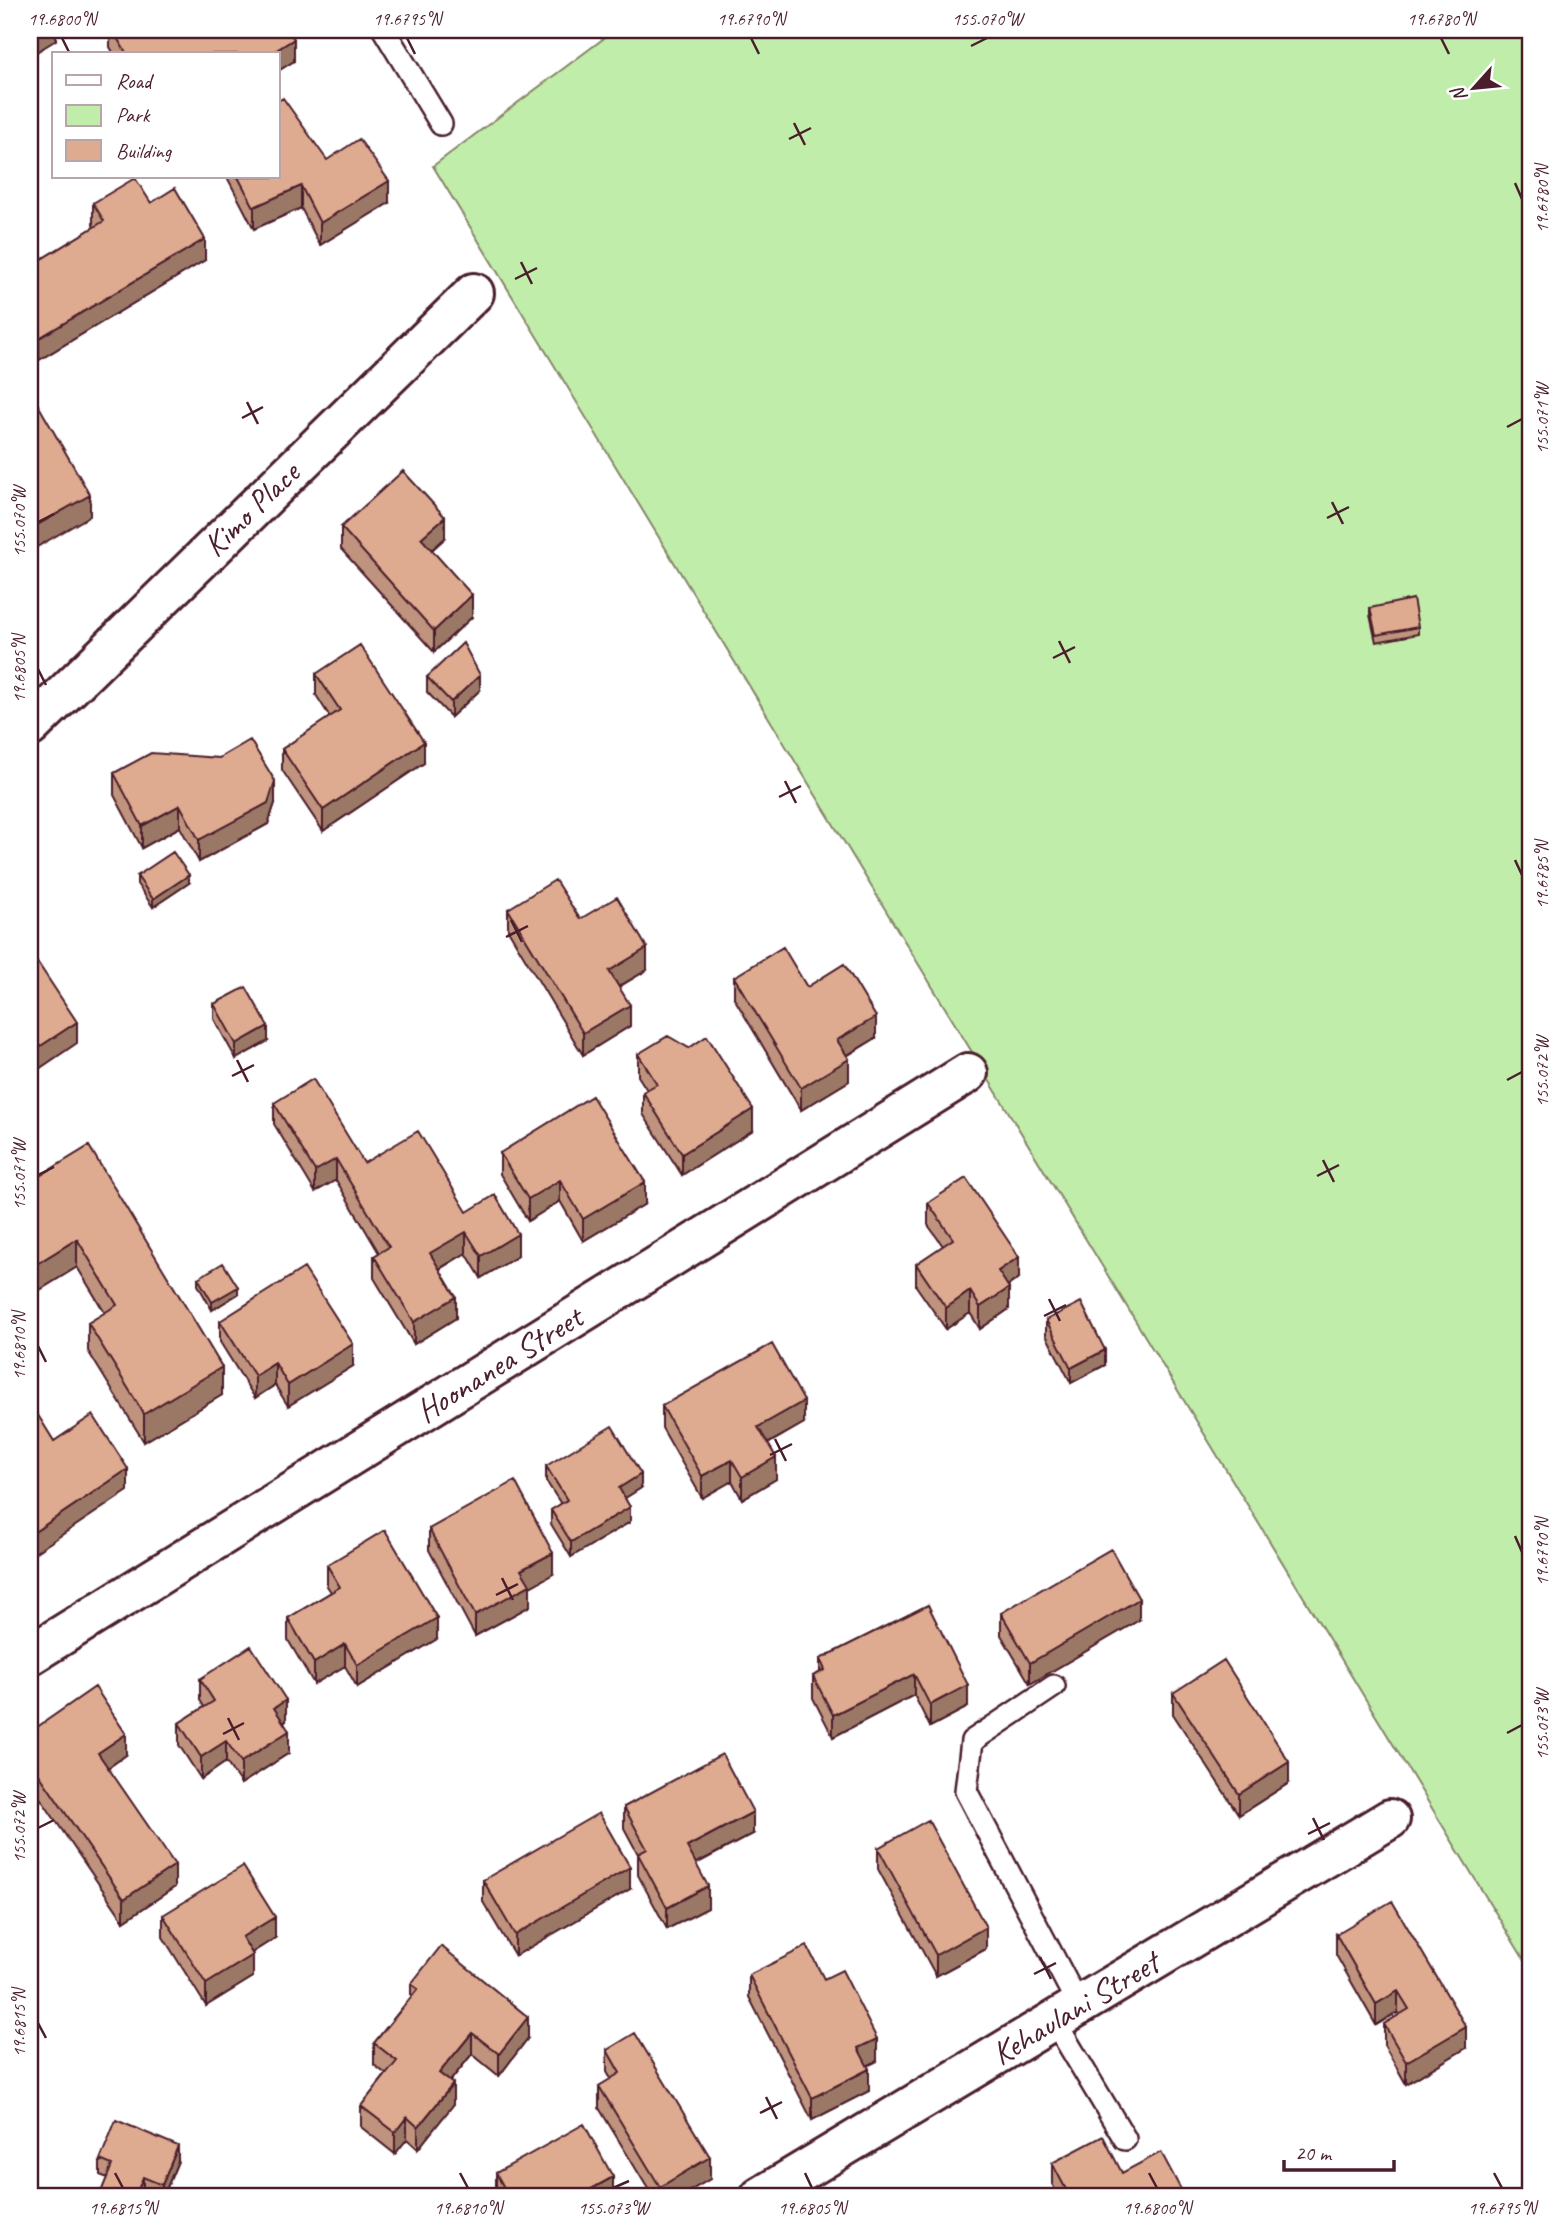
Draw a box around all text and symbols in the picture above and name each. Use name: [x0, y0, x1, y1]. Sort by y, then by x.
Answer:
text: 19.6800°N: [28, 8, 99, 30]
text: 19.6795°N: [373, 8, 444, 30]
text: 19.6790°N: [717, 8, 788, 30]
text: 155.070°W: [952, 8, 1025, 30]
text: 19.6780°N: [1407, 8, 1478, 30]
legend: [52, 52, 280, 178]
north arrow: [1438, 52, 1508, 122]
text: Road: [116, 68, 155, 94]
text: N: [1445, 82, 1473, 106]
text: Park: [116, 102, 151, 128]
text: Building: [116, 138, 173, 164]
text: 19.6780°N: [1531, 162, 1553, 233]
text: 155.071°W: [1531, 381, 1553, 454]
street label: Kimo Place: [194, 451, 310, 565]
text: 155.070°W: [8, 484, 30, 557]
text: 19.6805°N: [8, 632, 30, 703]
text: 19.6785°N: [1531, 838, 1553, 909]
text: 155.072°W: [1531, 1034, 1553, 1107]
text: 155.071°W: [8, 1137, 30, 1210]
street label: Hoonanea Street: [408, 1295, 593, 1432]
text: 19.6810°N: [8, 1309, 30, 1380]
text: 19.6790°N: [1531, 1515, 1553, 1586]
text: 155.073°W: [1531, 1687, 1553, 1760]
text: 155.072°W: [8, 1790, 30, 1863]
street label: Kehaulani Street: [984, 1940, 1170, 2074]
text: 19.6815°N: [8, 1986, 30, 2057]
scale bar: [1284, 2129, 1395, 2173]
text: 20 m: [1295, 2140, 1333, 2166]
text: 19.6815°N: [89, 2197, 160, 2219]
text: 19.6810°N: [434, 2197, 505, 2219]
text: 155.073°W: [578, 2197, 651, 2219]
text: 19.6805°N: [778, 2197, 849, 2219]
text: 19.6800°N: [1123, 2197, 1194, 2219]
text: 19.6795°N: [1468, 2197, 1539, 2219]

